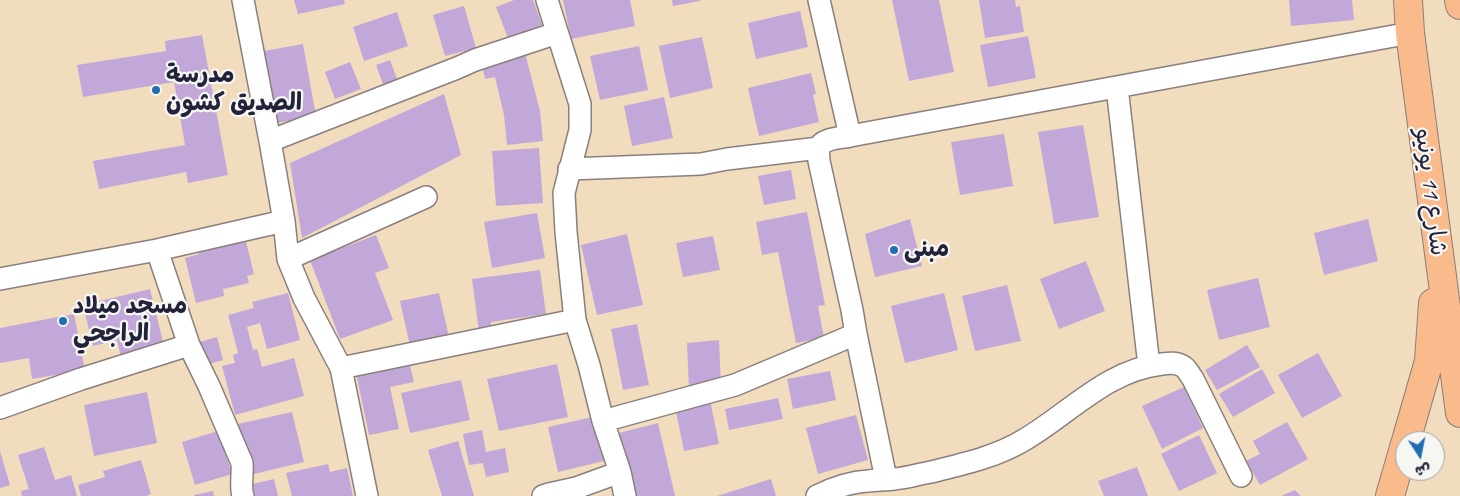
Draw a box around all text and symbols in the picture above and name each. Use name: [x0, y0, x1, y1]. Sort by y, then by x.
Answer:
place label: مدرسة الصديق كشون: [166, 62, 302, 118]
marker: مدرسة الصديق كشون: [150, 84, 162, 96]
street label: شارع 11 يونيو: [1408, 127, 1452, 257]
place label: مبنى: [904, 236, 949, 264]
marker: مبنى: [888, 244, 900, 256]
place label: مسجد ميلاد الراجحي: [73, 293, 187, 349]
marker: مسجد ميلاد الراجحي: [57, 315, 69, 327]
north arrow: [1395, 431, 1445, 481]
text: ش: [1414, 460, 1432, 480]

